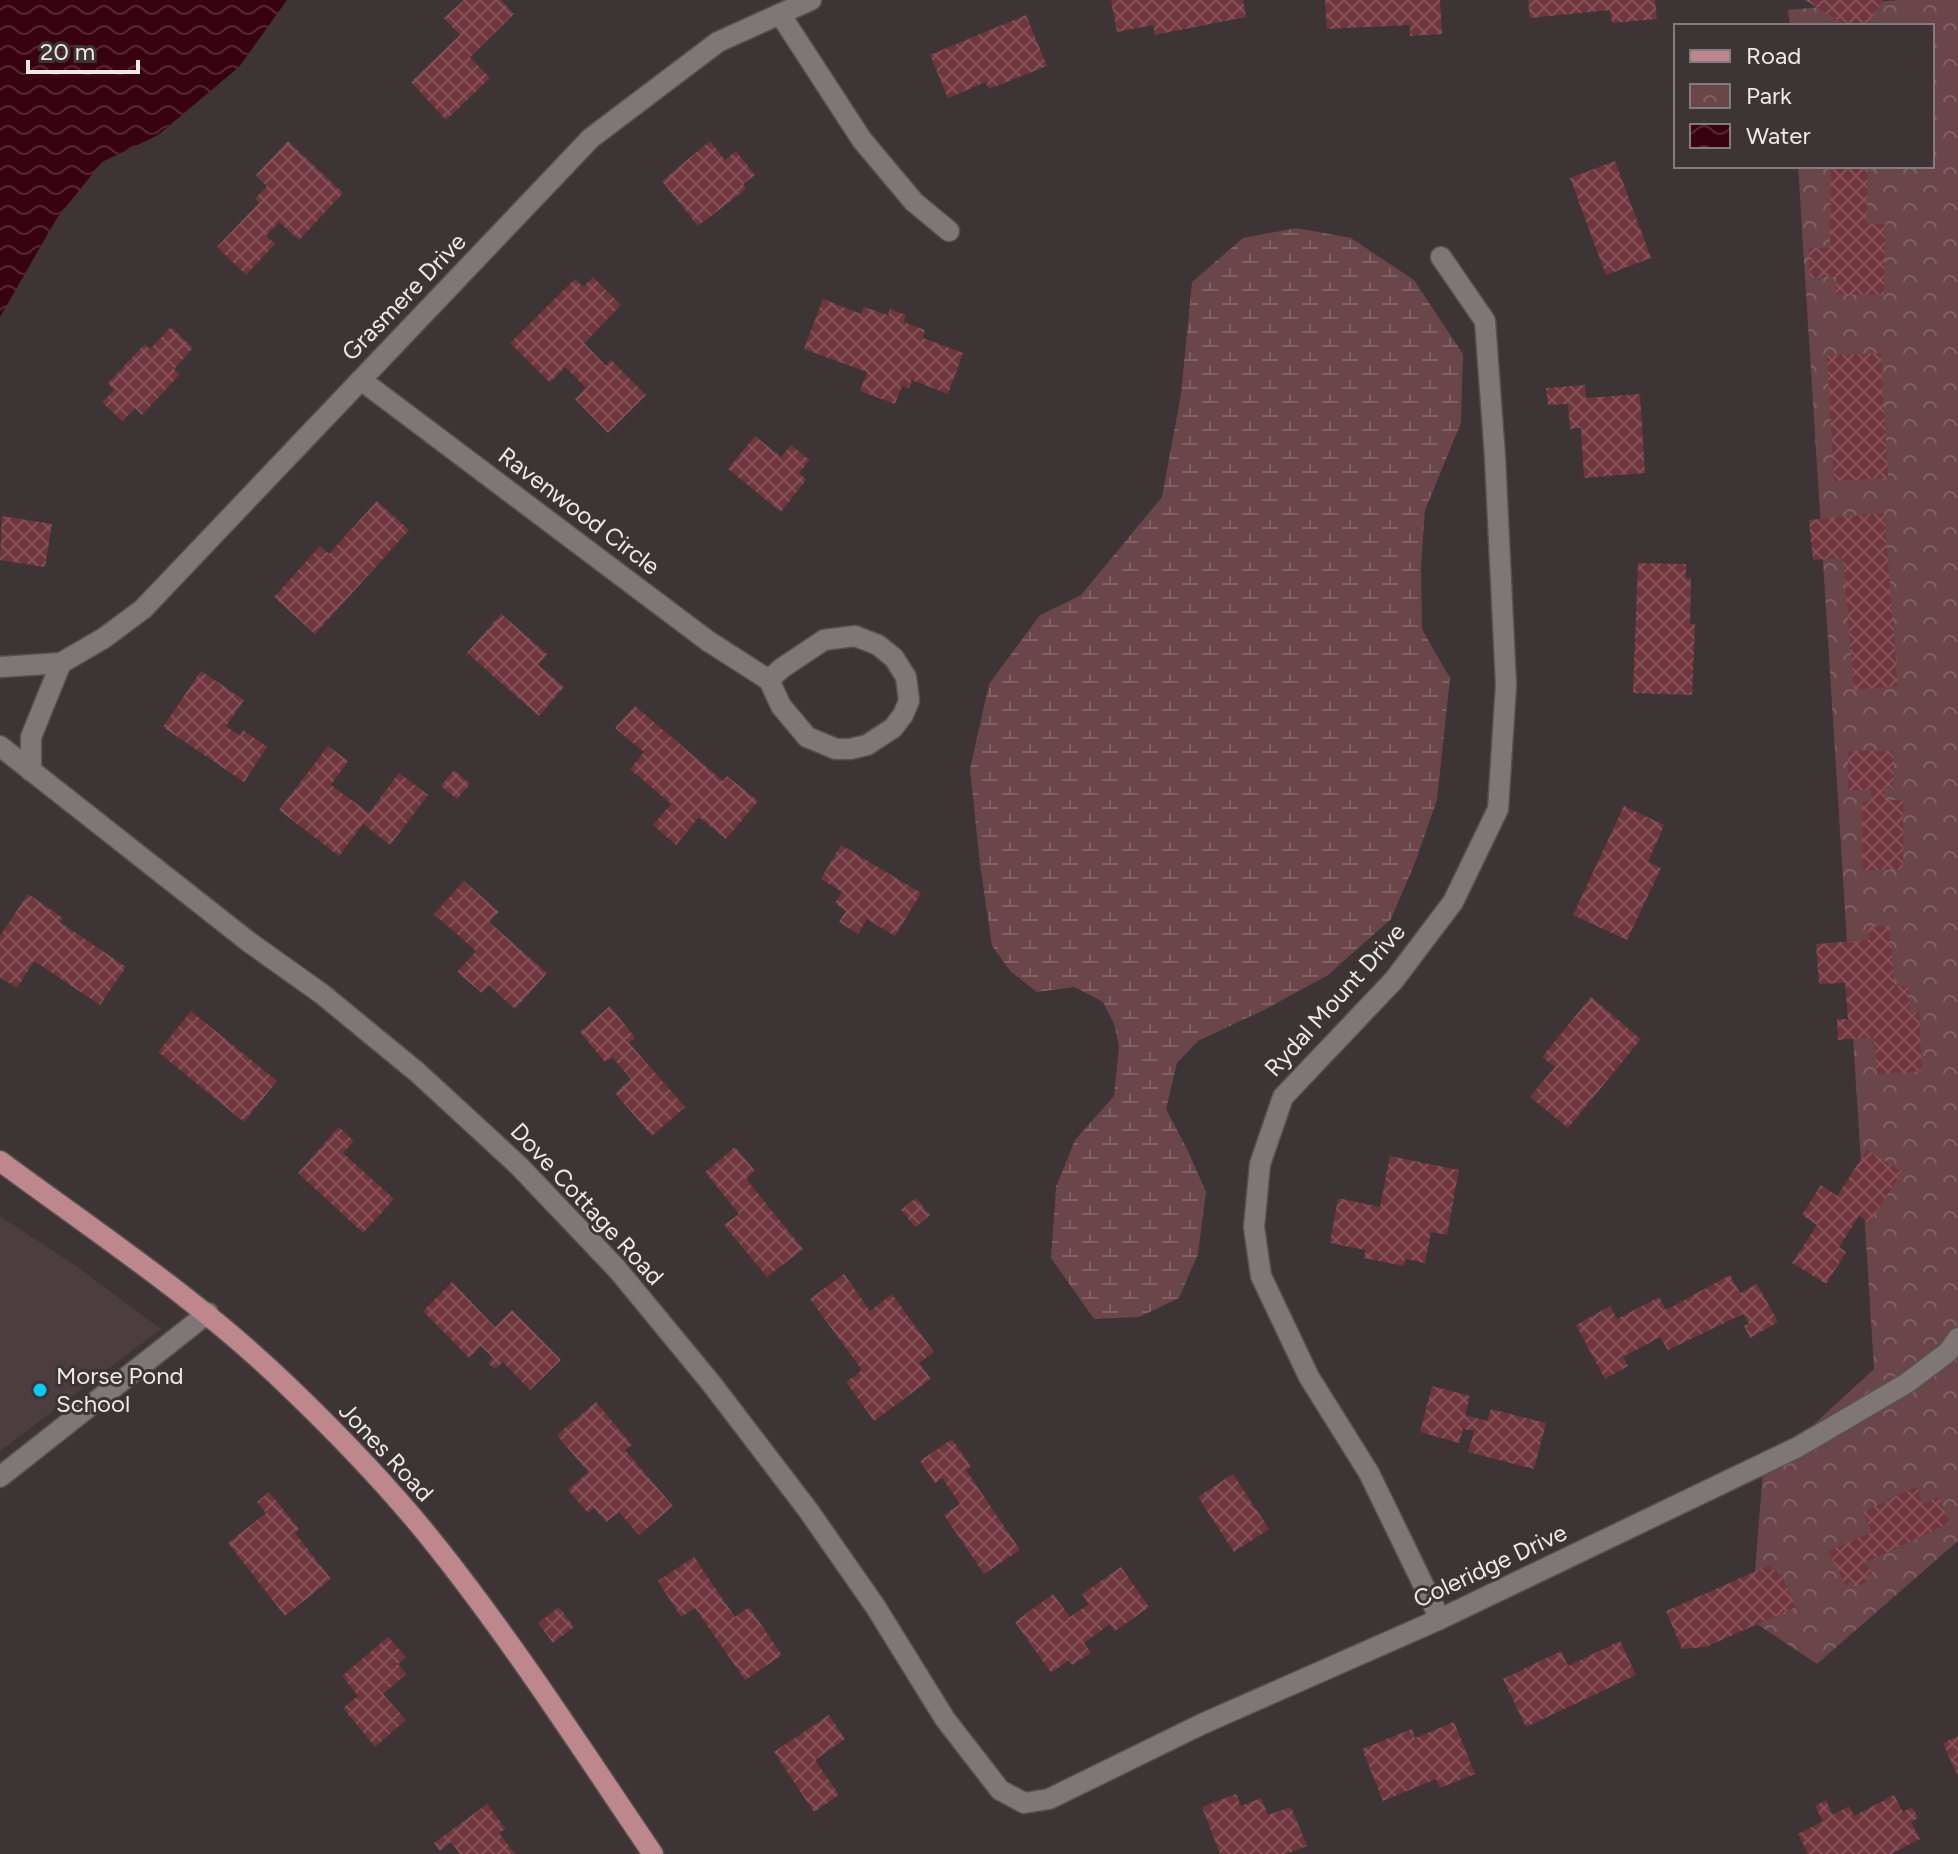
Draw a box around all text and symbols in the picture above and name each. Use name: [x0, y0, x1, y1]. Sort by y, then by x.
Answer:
scale bar: [28, 24, 138, 74]
legend: [1674, 24, 1934, 168]
text: 20 m: [40, 37, 95, 66]
text: Road: [1746, 41, 1801, 70]
text: Park: [1746, 81, 1792, 110]
text: Water: [1746, 121, 1811, 150]
street label: Grasmere Drive: [336, 227, 472, 366]
street label: Ravenwood Circle: [493, 441, 666, 581]
street label: Rydal Mount Drive: [1258, 917, 1411, 1082]
street label: Dove Cottage Road: [505, 1117, 670, 1291]
place label: Morse Pond School: [56, 1361, 184, 1418]
marker: Morse Pond School: [31, 1381, 49, 1399]
street label: Jones Road: [333, 1396, 440, 1507]
street label: Coleridge Drive: [1408, 1517, 1571, 1614]

